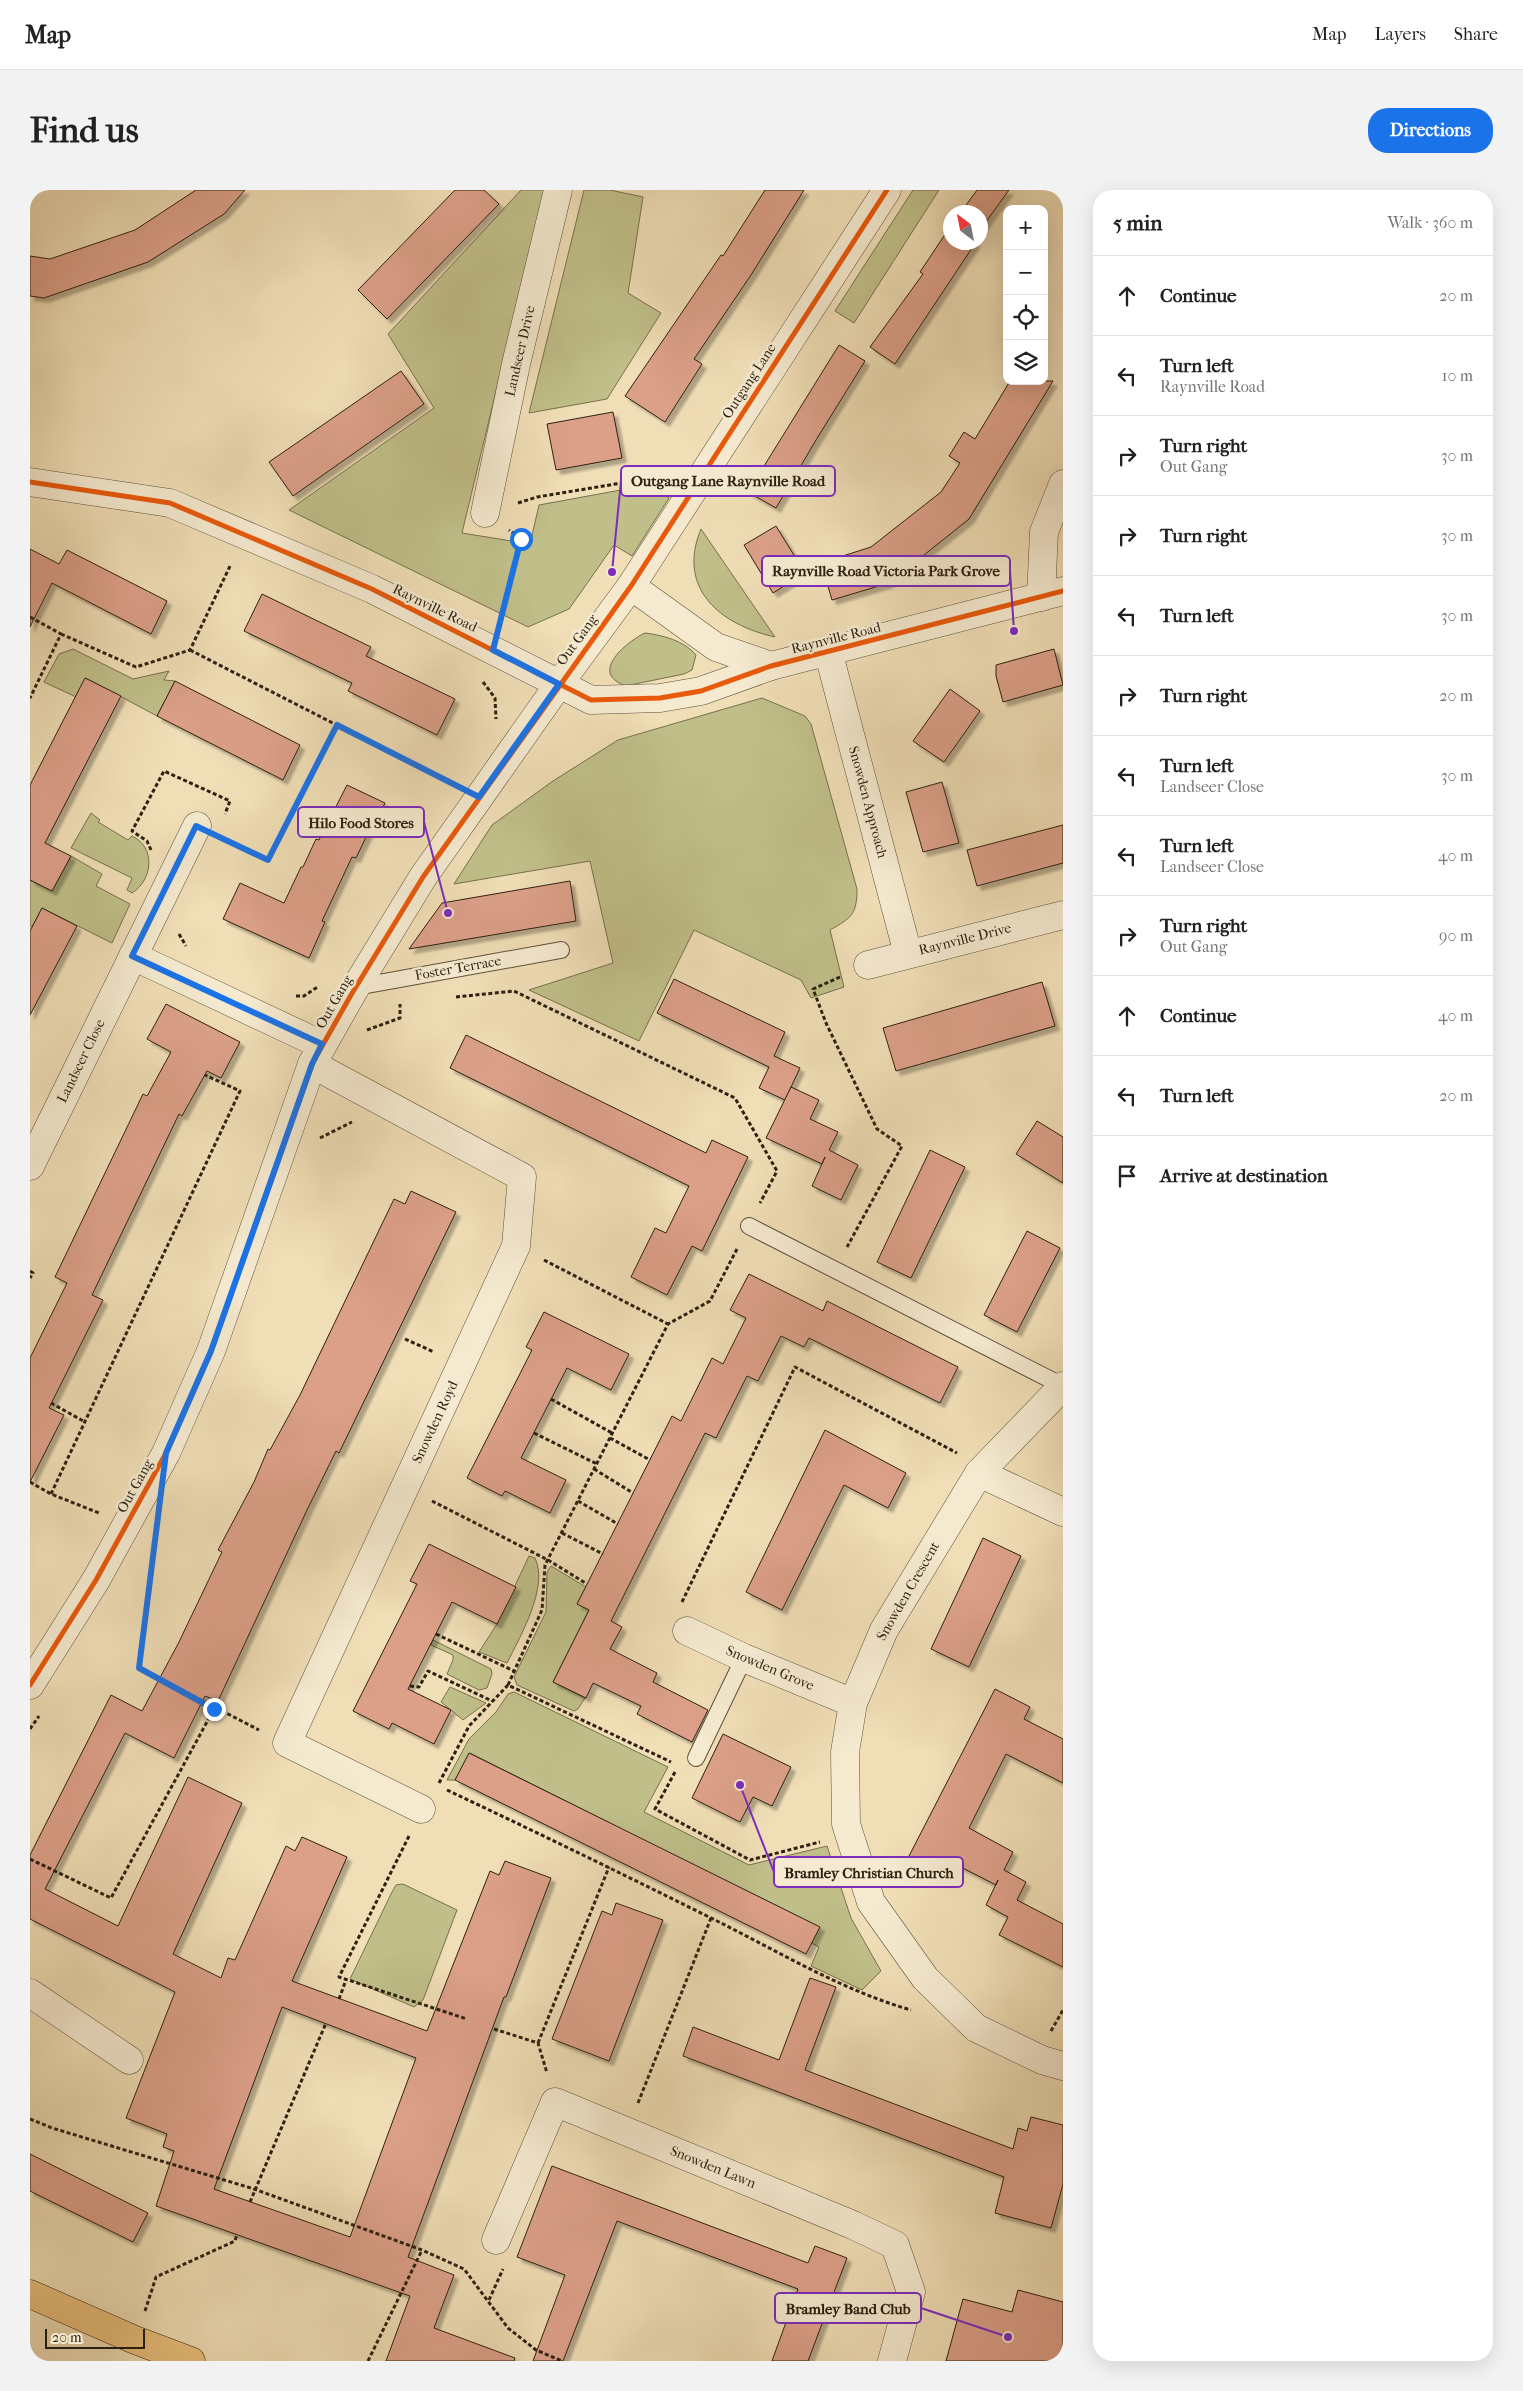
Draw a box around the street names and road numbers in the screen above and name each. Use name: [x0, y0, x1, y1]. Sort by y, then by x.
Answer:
street label: Landseer Drive: [501, 304, 539, 398]
street label: Outgang Lane: [718, 340, 780, 422]
street label: Raynville Road: [390, 580, 480, 636]
street label: Out Gang: [553, 611, 602, 669]
street label: Raynville Road: [789, 619, 883, 657]
street label: Snowden Approach: [845, 744, 891, 860]
street label: Raynville Drive: [917, 919, 1013, 959]
street label: Foster Terrace: [414, 952, 503, 984]
street label: Out Gang: [312, 972, 356, 1032]
street label: Landseer Close: [53, 1016, 109, 1106]
street label: Snowden Royd: [408, 1378, 462, 1466]
street label: Out Gang: [113, 1456, 157, 1516]
street label: Snowden Crescent: [873, 1539, 943, 1643]
street label: Snowden Grove: [723, 1642, 817, 1694]
street label: Snowden Lawn: [668, 2142, 758, 2192]

